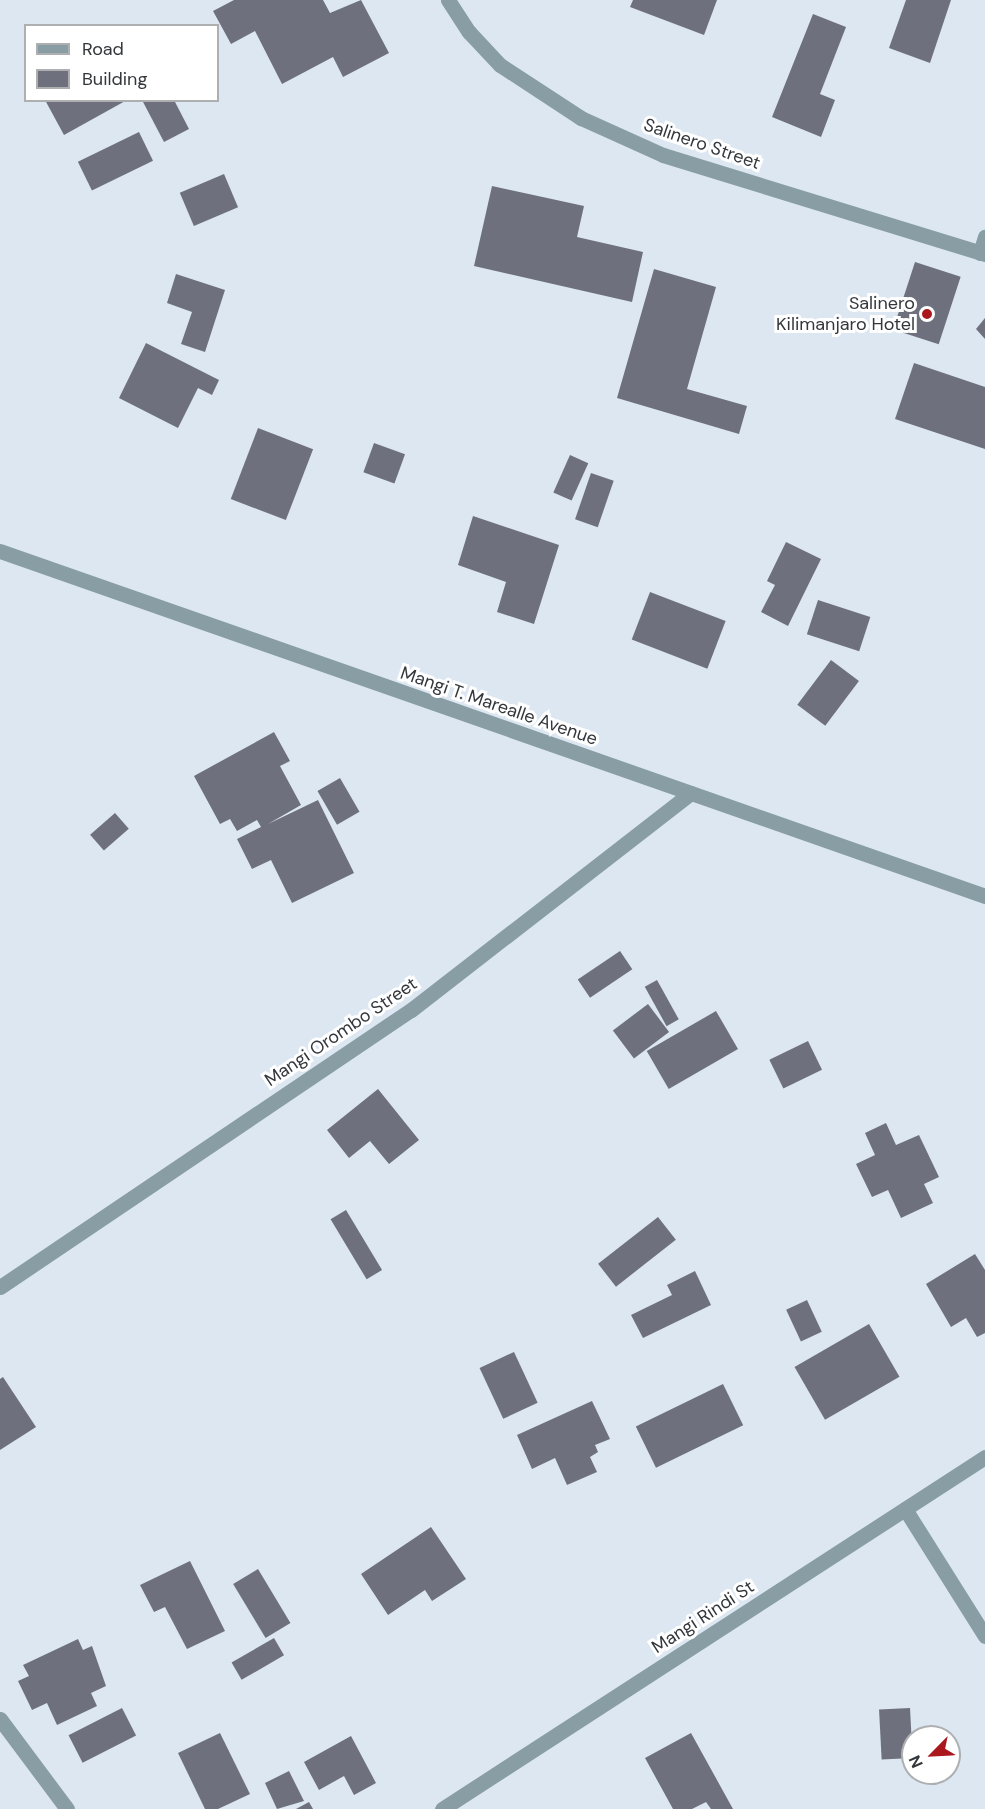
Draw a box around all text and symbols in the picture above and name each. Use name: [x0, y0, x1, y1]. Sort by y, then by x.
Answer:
legend: [24, 24, 219, 102]
text: Road: [82, 37, 124, 61]
text: Building: [82, 67, 147, 91]
street label: Salinero Street: [641, 114, 763, 174]
place label: Salinero Kilimanjaro Hotel: [776, 293, 915, 336]
marker: Salinero Kilimanjaro Hotel: [920, 307, 934, 321]
street label: Mangi T. Marealle Avenue: [398, 662, 600, 750]
street label: Mangi Orombo Street: [261, 973, 421, 1091]
street label: Mangi Rindi St: [648, 1576, 758, 1658]
north arrow: [901, 1725, 961, 1785]
text: N: [904, 1752, 928, 1771]

